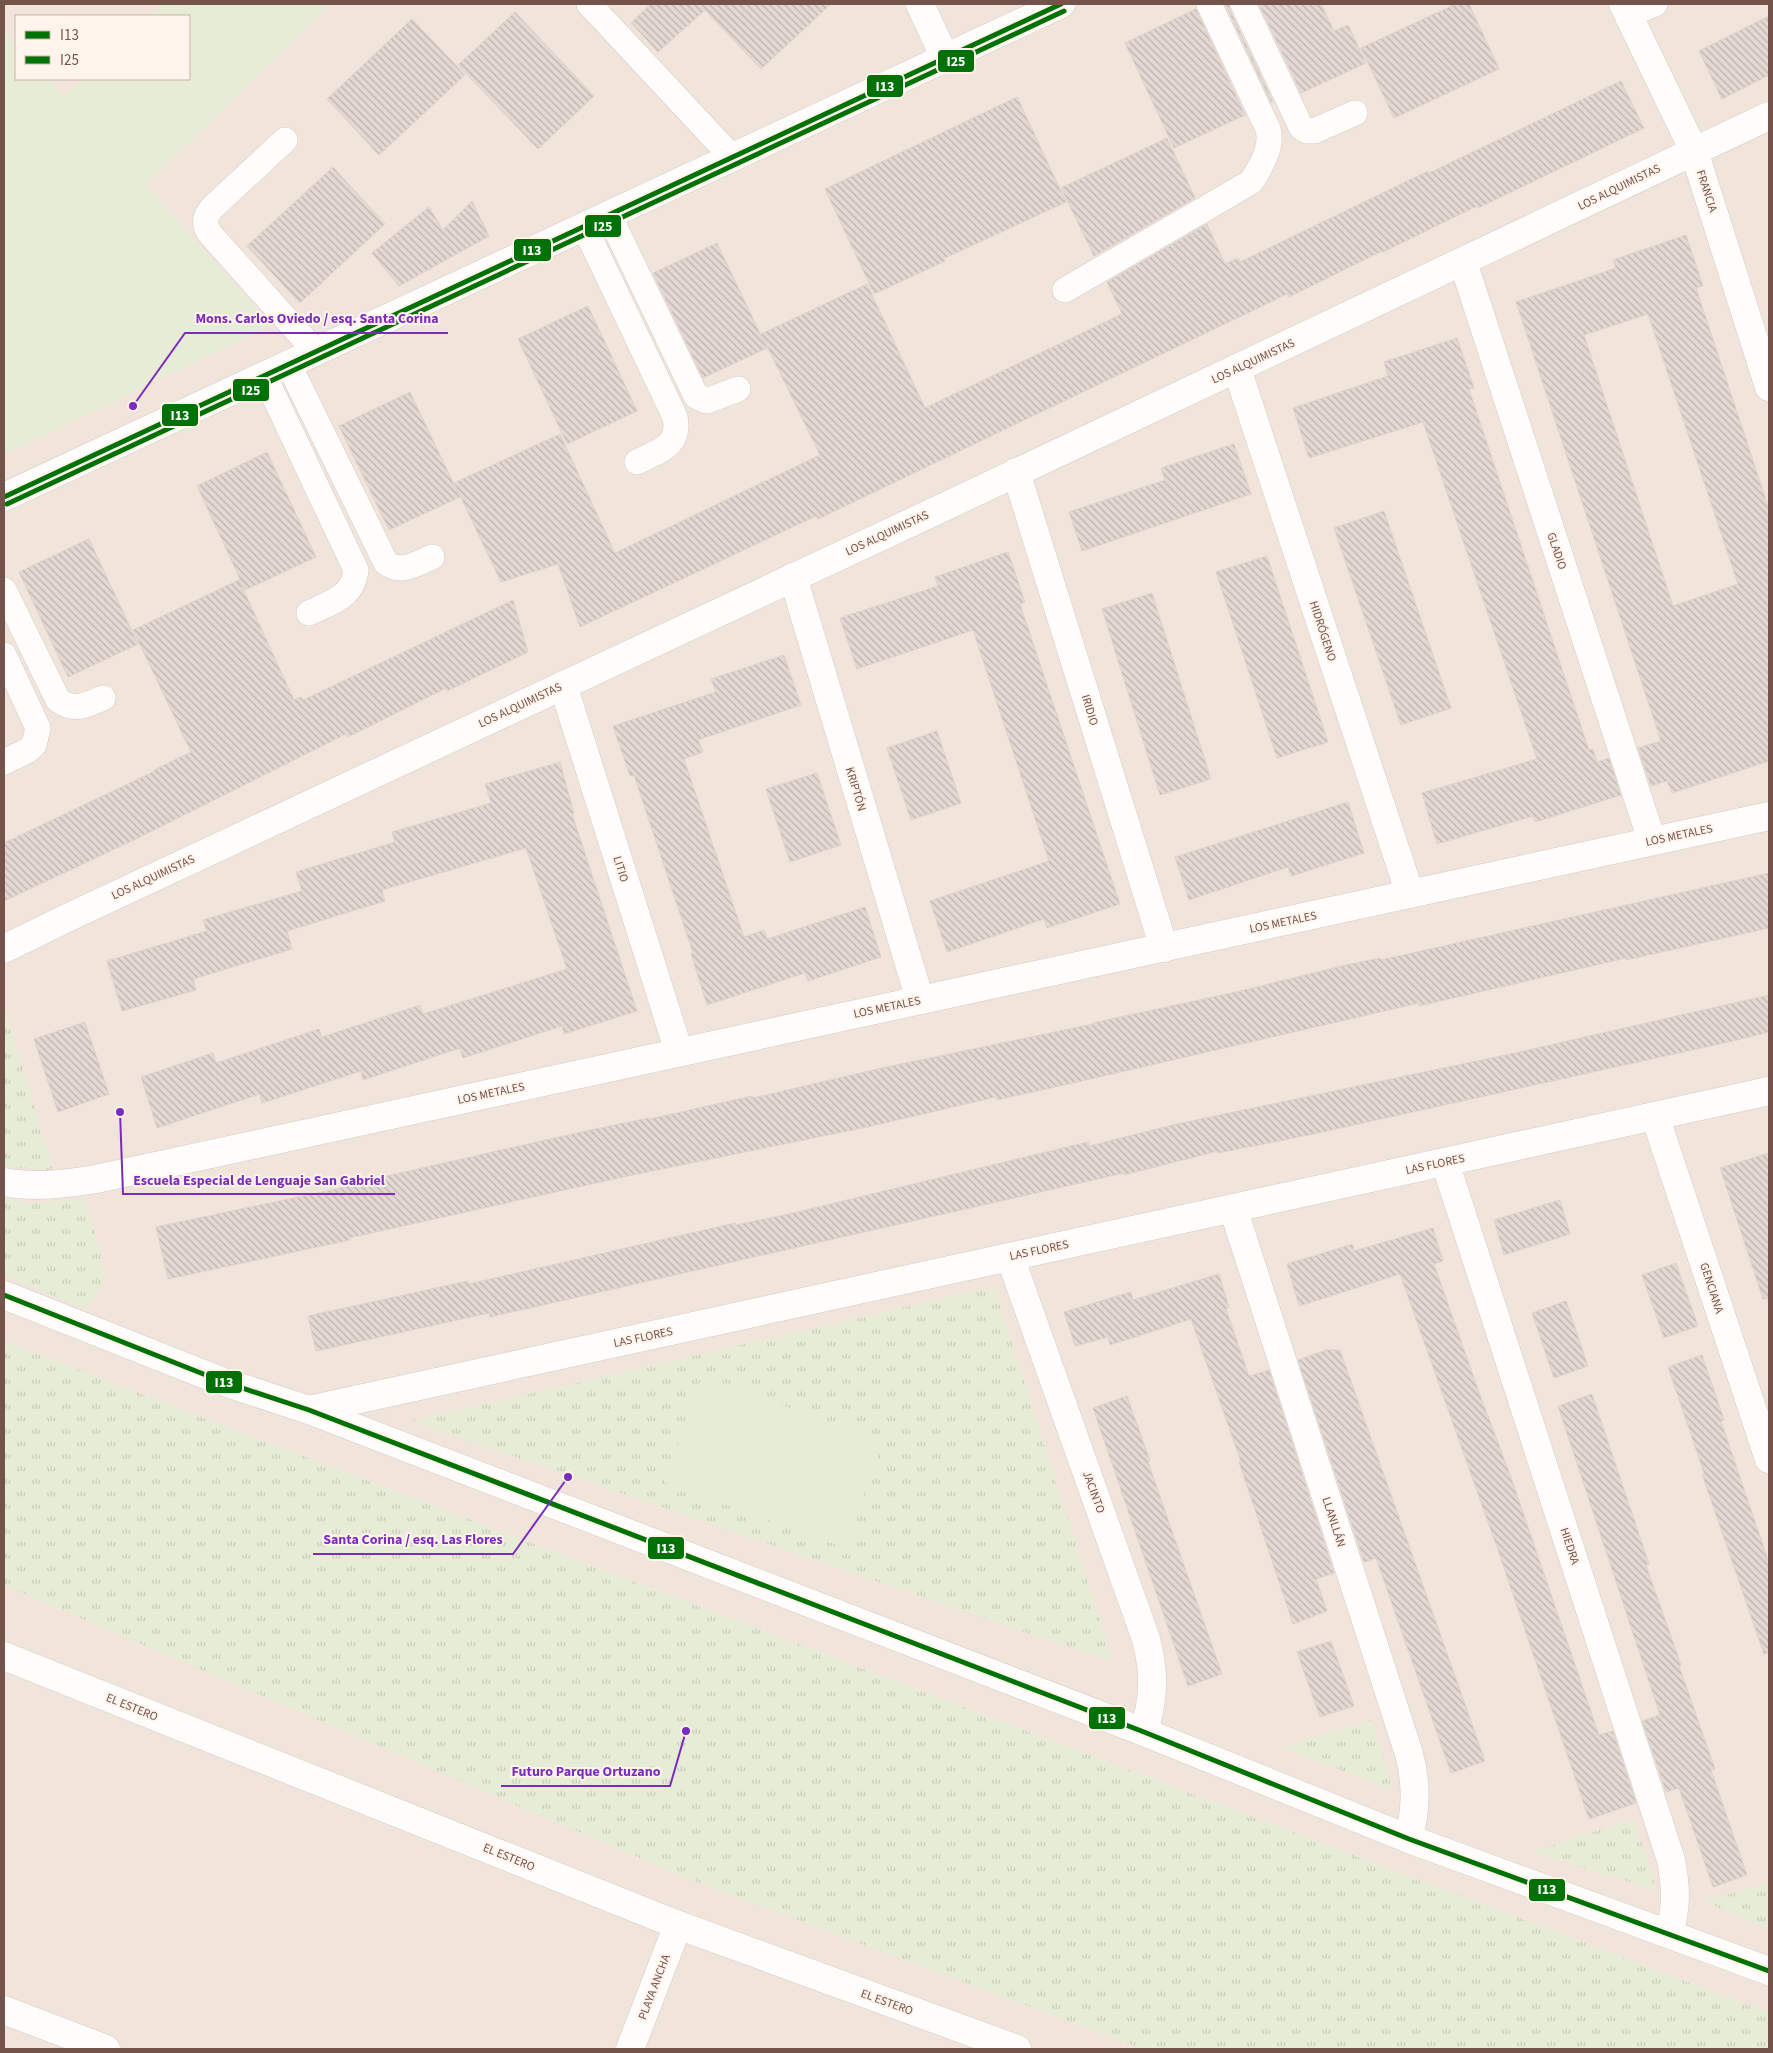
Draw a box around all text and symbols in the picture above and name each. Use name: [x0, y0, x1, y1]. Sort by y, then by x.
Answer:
legend: [15, 15, 190, 80]
text: I13: [60, 25, 79, 46]
line badge: I25: [937, 49, 975, 73]
text: I25: [60, 50, 79, 71]
text: I25: [947, 52, 966, 72]
line badge: I13: [866, 74, 904, 98]
text: I13: [876, 77, 895, 97]
street label: LOS ALQUIMISTAS: [1575, 160, 1663, 215]
street label: FRANCIA: [1692, 168, 1721, 215]
line badge: I25: [584, 214, 622, 238]
text: I25: [594, 217, 613, 237]
line badge: I13: [513, 238, 552, 262]
text: I13: [523, 241, 542, 261]
callout: Mons. Carlos Oviedo / esq. Santa Corina: [185, 304, 448, 333]
text: Mons. Carlos Oviedo / esq. Santa Corina: [195, 309, 439, 329]
street label: LOS ALQUIMISTAS: [1209, 335, 1298, 388]
line badge: I25: [232, 378, 270, 402]
text: I25: [242, 381, 261, 401]
line badge: I13: [161, 403, 199, 427]
text: I13: [171, 406, 190, 426]
street label: LOS ALQUIMISTAS: [843, 507, 932, 560]
street label: GLADIO: [1543, 530, 1571, 572]
street label: HIDRÓGENO: [1305, 599, 1340, 664]
street label: LOS ALQUIMISTAS: [476, 679, 565, 732]
street label: IRIDIO: [1077, 693, 1102, 728]
street label: KRIPTÓN: [841, 765, 870, 813]
street label: LOS METALES: [1644, 820, 1714, 851]
street label: LOS ALQUIMISTAS: [109, 851, 198, 904]
street label: LITIO: [609, 854, 633, 884]
street label: LOS METALES: [1248, 907, 1318, 938]
street label: LOS METALES: [852, 992, 922, 1023]
street label: LOS METALES: [456, 1078, 526, 1109]
street label: LAS FLORES: [1404, 1150, 1466, 1179]
callout: Escuela Especial de Lenguaje San Gabriel: [123, 1165, 395, 1194]
text: Escuela Especial de Lenguaje San Gabriel: [133, 1171, 385, 1191]
street label: LAS FLORES: [1008, 1236, 1070, 1265]
street label: GENCIANA: [1695, 1261, 1728, 1316]
street label: LAS FLORES: [612, 1323, 674, 1352]
line badge: I13: [205, 1370, 243, 1394]
text: I13: [215, 1373, 234, 1393]
street label: JACINTO: [1078, 1469, 1109, 1516]
street label: LLANLLÁN: [1317, 1495, 1350, 1549]
callout: Santa Corina / esq. Las Flores: [313, 1525, 513, 1554]
street label: HIEDRA: [1556, 1525, 1584, 1567]
text: Santa Corina / esq. Las Flores: [323, 1530, 503, 1550]
line badge: I13: [647, 1536, 685, 1560]
text: I13: [657, 1539, 676, 1559]
street label: EL ESTERO: [103, 1689, 160, 1726]
line badge: I13: [1088, 1706, 1126, 1730]
text: I13: [1098, 1709, 1117, 1729]
callout: Futuro Parque Ortuzano: [501, 1757, 670, 1786]
text: Futuro Parque Ortuzano: [512, 1762, 661, 1782]
street label: EL ESTERO: [480, 1839, 537, 1876]
line badge: I13: [1528, 1878, 1566, 1902]
text: I13: [1538, 1880, 1557, 1900]
street label: PLAYA ANCHA: [634, 1952, 675, 2022]
street label: EL ESTERO: [858, 1985, 915, 2020]

